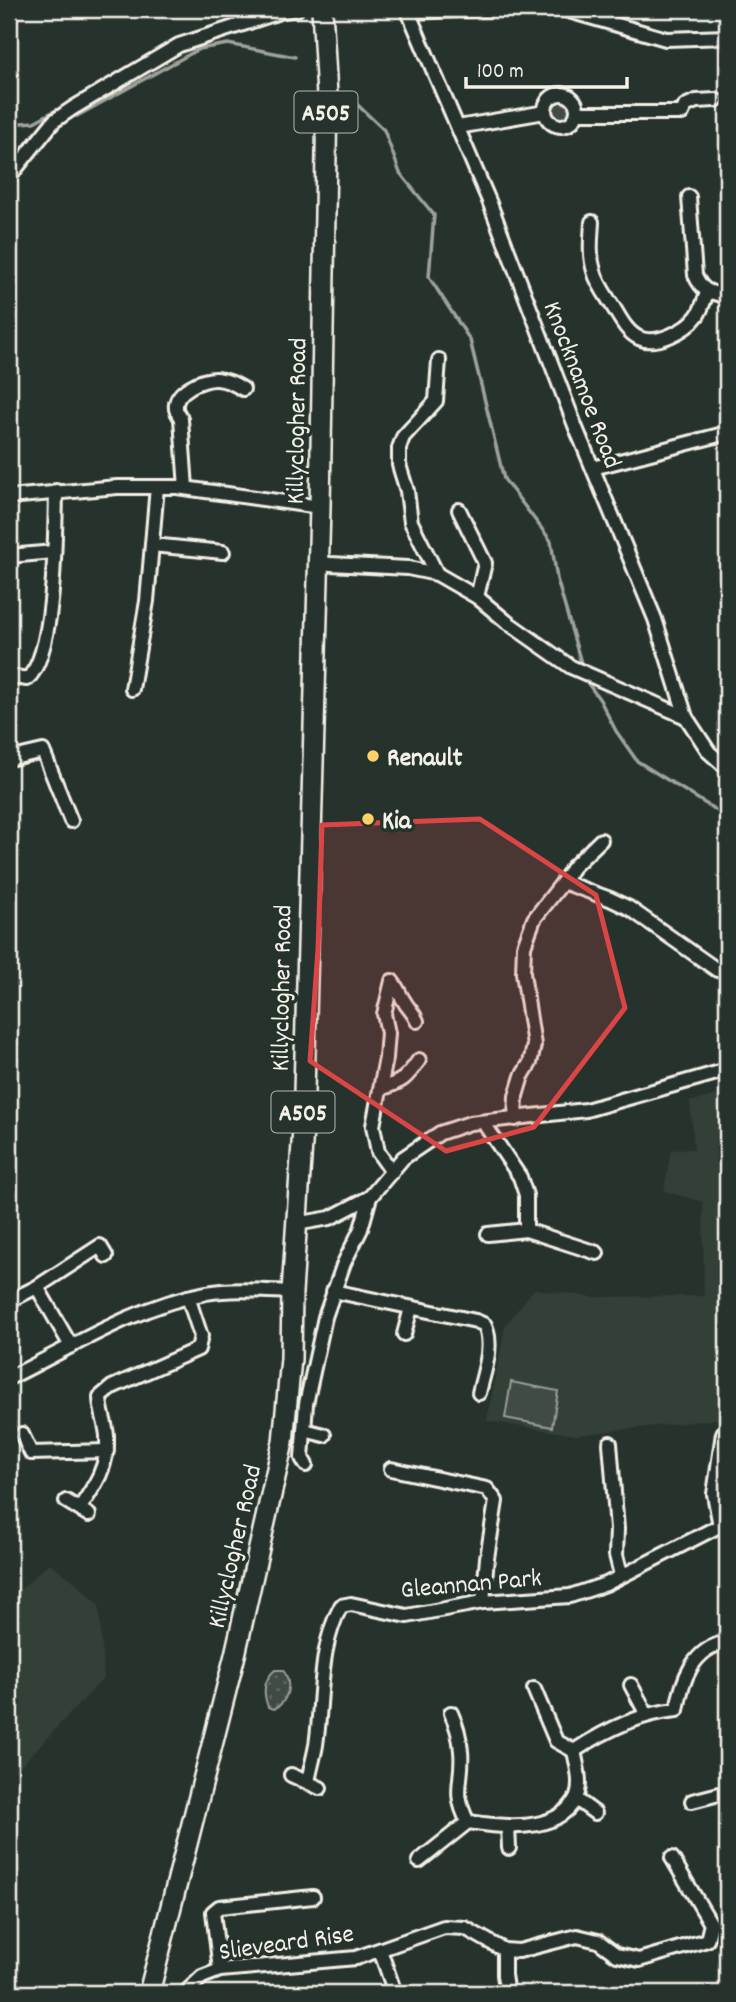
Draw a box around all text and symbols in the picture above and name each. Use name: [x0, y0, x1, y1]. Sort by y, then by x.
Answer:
scale bar: [466, 46, 628, 90]
text: 100 m: [477, 58, 524, 88]
road number: A505: [294, 92, 358, 132]
street label: Knocknamoe Road: [532, 296, 630, 474]
street label: Killyclogher Road: [279, 337, 318, 505]
place label: Renault: [387, 741, 463, 778]
marker: Renault: [365, 748, 381, 764]
place label: Kia: [382, 804, 412, 841]
marker: Kia: [360, 811, 376, 827]
street label: Killyclogher Road: [264, 904, 303, 1072]
road number: A505: [272, 1092, 334, 1132]
street label: Killyclogher Road: [200, 1461, 273, 1632]
street label: Gleannan Park: [399, 1561, 543, 1610]
street label: Slieveard Rise: [217, 1917, 356, 1972]

